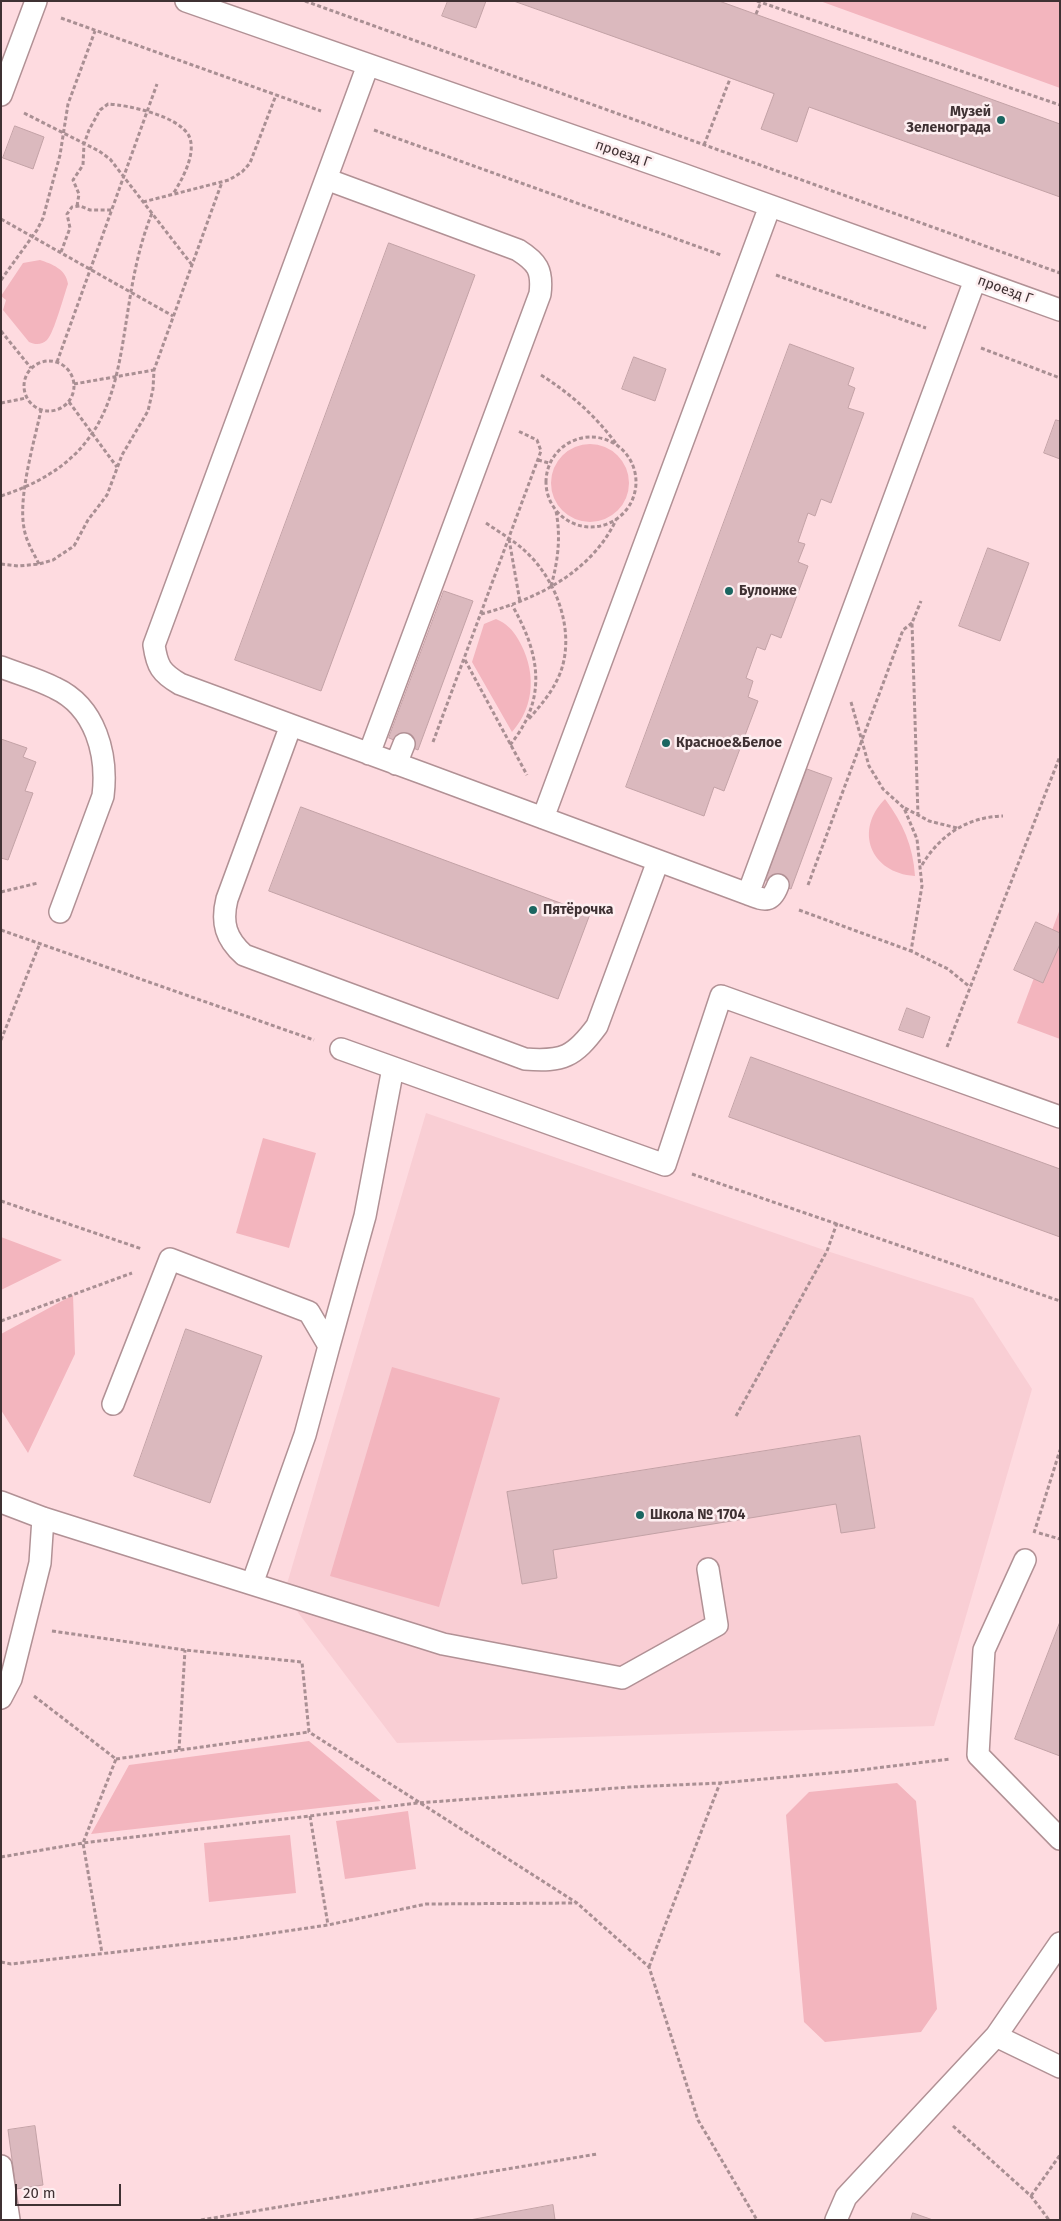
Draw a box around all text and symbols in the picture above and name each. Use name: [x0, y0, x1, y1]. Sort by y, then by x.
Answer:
place label: Музей Зеленограда: [906, 104, 991, 136]
marker: Музей Зеленограда: [995, 114, 1007, 126]
street label: проезд Г: [593, 137, 653, 171]
street label: проезд Г: [975, 272, 1035, 308]
place label: Булонже: [739, 583, 797, 599]
marker: Булонже: [723, 585, 735, 597]
place label: Красное&Белое: [676, 735, 782, 751]
marker: Красное&Белое: [660, 737, 672, 749]
place label: Пятёрочка: [543, 902, 613, 918]
marker: Пятёрочка: [527, 904, 539, 916]
place label: Школа № 1704: [650, 1507, 745, 1523]
marker: Школа № 1704: [634, 1509, 646, 1521]
scale bar: [18, 2174, 124, 2206]
text: 20 m: [23, 2184, 56, 2202]

